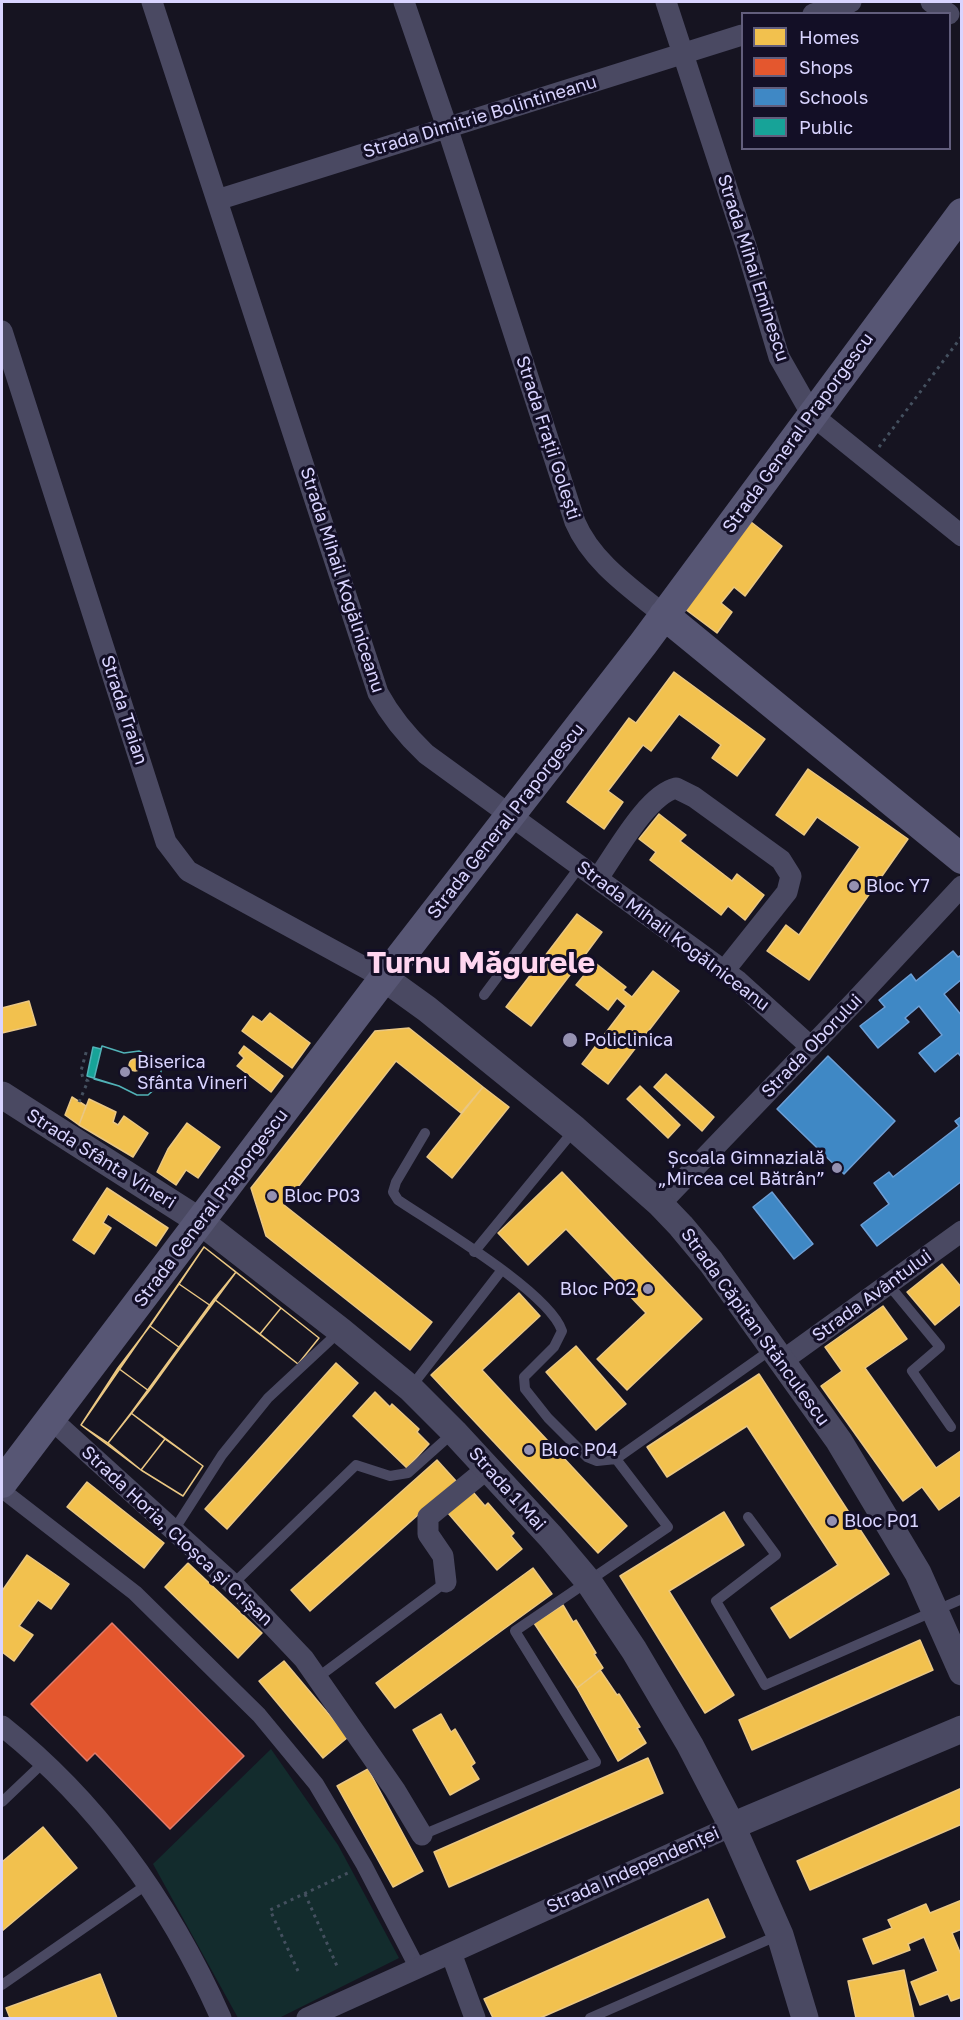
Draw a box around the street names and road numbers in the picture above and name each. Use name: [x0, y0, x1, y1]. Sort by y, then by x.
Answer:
street label: Strada Dimitrie Bolintineanu: [361, 71, 599, 163]
street label: Strada Mihai Eminescu: [713, 172, 793, 364]
street label: Strada General Praporgescu: [718, 329, 878, 537]
street label: Strada Frații Golești: [511, 353, 585, 523]
street label: Strada Mihail Kogălniceanu: [295, 464, 389, 696]
street label: Strada Traian: [96, 653, 152, 767]
street label: Strada General Praporgescu: [423, 719, 589, 923]
street label: Strada Mihail Kogălniceanu: [572, 856, 774, 1016]
street label: Strada Oborului: [757, 990, 867, 1102]
street label: Strada Sfânta Vineri: [22, 1104, 180, 1214]
street label: Strada General Praporgescu: [129, 1105, 293, 1311]
street label: Strada Căpitan Stănculescu: [676, 1224, 834, 1430]
street label: Strada Avântului: [808, 1245, 936, 1347]
street label: Strada Horia, Cloșca și Crișan: [77, 1442, 277, 1630]
street label: Strada 1 Mai: [464, 1443, 550, 1535]
street label: Strada Independenței: [543, 1822, 723, 1918]

